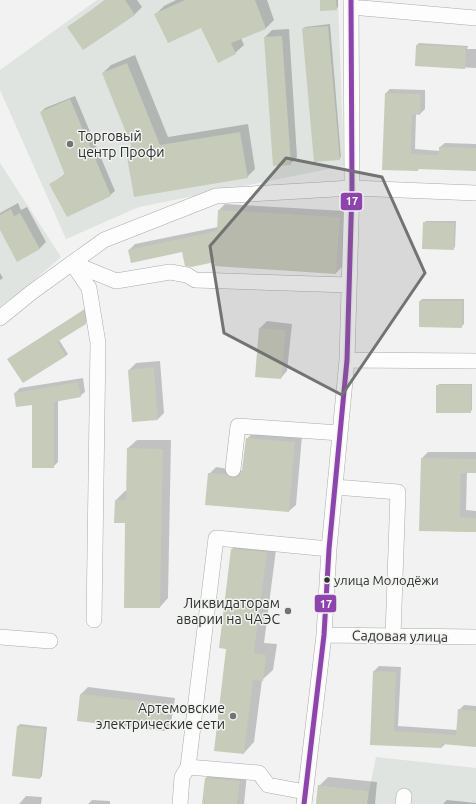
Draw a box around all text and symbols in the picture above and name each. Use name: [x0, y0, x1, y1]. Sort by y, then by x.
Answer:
place label: Торговый центр Профи: [78, 128, 165, 160]
marker: Торговый центр Профи: [65, 139, 75, 149]
line badge: 17: [340, 192, 363, 211]
text: 17: [346, 195, 358, 207]
place label: улица Молодёжи: [334, 573, 439, 587]
marker: улица Молодёжи: [322, 575, 332, 585]
line badge: 17: [314, 594, 337, 613]
place label: Ликвидаторам аварии на ЧАЭС: [176, 595, 280, 627]
text: 17: [320, 598, 332, 610]
marker: Ликвидаторам аварии на ЧАЭС: [283, 606, 293, 616]
street label: Садовая улица: [352, 627, 448, 645]
place label: Артемовские электрические сети: [96, 700, 225, 732]
marker: Артемовские электрические сети: [228, 711, 238, 721]

